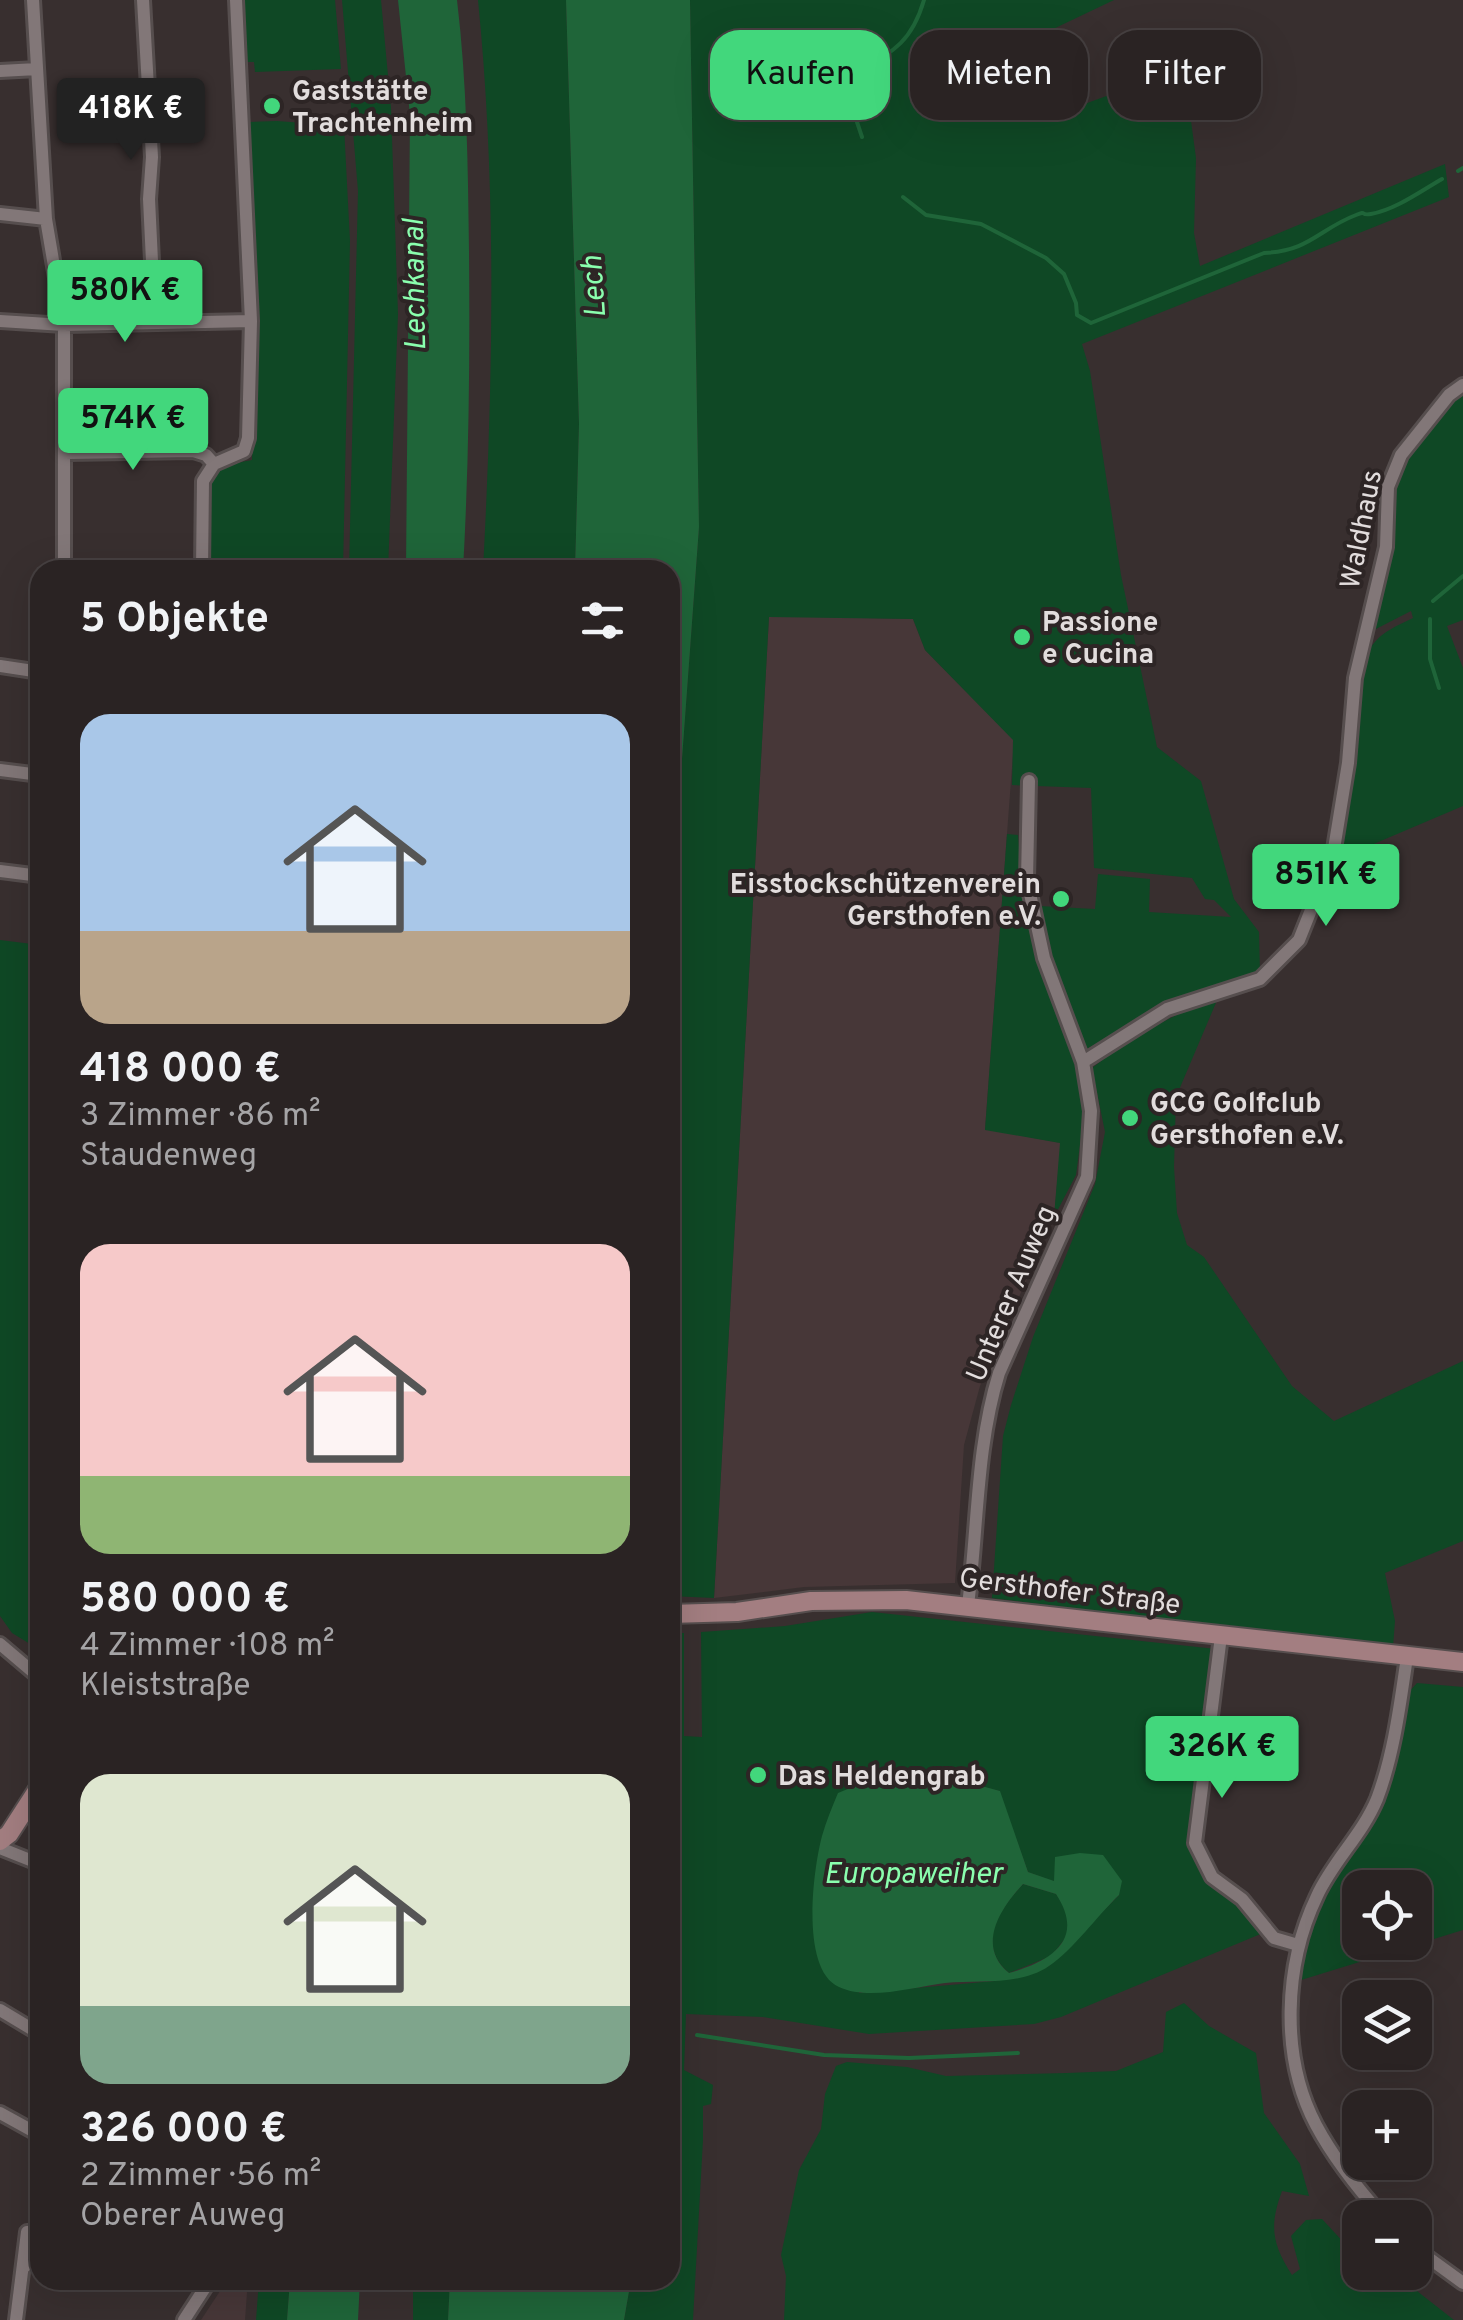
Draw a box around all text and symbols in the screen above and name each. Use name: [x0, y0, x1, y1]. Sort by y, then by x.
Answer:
chip: Kaufen: [710, 30, 890, 120]
chip: Mieten: [910, 30, 1088, 120]
chip: Filter: [1108, 30, 1261, 120]
place label: Gaststätte Trachtenheim: [292, 75, 473, 143]
pin: 418K €: [50, 78, 212, 163]
text: 418K €: [79, 90, 183, 130]
marker: Gaststätte Trachtenheim: [261, 95, 283, 117]
water label: Lechkanal: [397, 217, 436, 351]
water label: Lech: [575, 254, 616, 319]
pin: 580K €: [44, 260, 206, 345]
text: 580K €: [69, 272, 181, 312]
pin: 574K €: [52, 388, 214, 473]
text: 574K €: [80, 400, 186, 440]
street label: Waldhaus: [1334, 467, 1392, 592]
icon: filters: [575, 593, 630, 648]
text: 5 Objekte: [80, 594, 269, 647]
place label: Passione e Cucina: [1042, 606, 1158, 674]
marker: Passione e Cucina: [1011, 626, 1033, 648]
icon: home: [265, 779, 445, 959]
pin: 851K €: [1245, 844, 1407, 929]
text: 851K €: [1274, 856, 1378, 896]
place label: Eisstockschützenverein Gersthofen e.V.: [730, 868, 1041, 936]
marker: Eisstockschützenverein Gersthofen e.V.: [1050, 888, 1072, 910]
text: 418 000 €: [80, 1044, 281, 1097]
place label: GCG Golfclub Gersthofen e.V.: [1150, 1087, 1344, 1155]
text: 3 Zimmer · 86 m²: [80, 1097, 321, 1137]
marker: GCG Golfclub Gersthofen e.V.: [1119, 1107, 1141, 1129]
text: Staudenweg: [80, 1137, 257, 1177]
street label: Unterer Auweg: [959, 1201, 1066, 1388]
icon: home: [265, 1309, 445, 1489]
street label: Gersthofer Straße: [957, 1562, 1182, 1624]
text: 580 000 €: [80, 1574, 290, 1627]
text: 4 Zimmer · 108 m²: [80, 1627, 335, 1667]
text: Kleiststraße: [80, 1667, 250, 1707]
pin: 326K €: [1141, 1716, 1303, 1801]
text: 326K €: [1168, 1728, 1276, 1768]
place label: Das Heldengrab: [778, 1760, 986, 1796]
marker: Das Heldengrab: [747, 1764, 769, 1786]
icon: home: [265, 1839, 445, 2019]
water label: Europaweiher: [824, 1857, 1005, 1894]
map controls: [1342, 1870, 1432, 2290]
button: locate: [1342, 1870, 1432, 1960]
button: layers: [1342, 1980, 1432, 2070]
button: +: [1342, 2090, 1432, 2180]
text: 326 000 €: [80, 2104, 287, 2157]
text: 2 Zimmer · 56 m²: [80, 2157, 321, 2197]
text: Oberer Auweg: [80, 2197, 285, 2237]
button: −: [1342, 2200, 1432, 2290]

